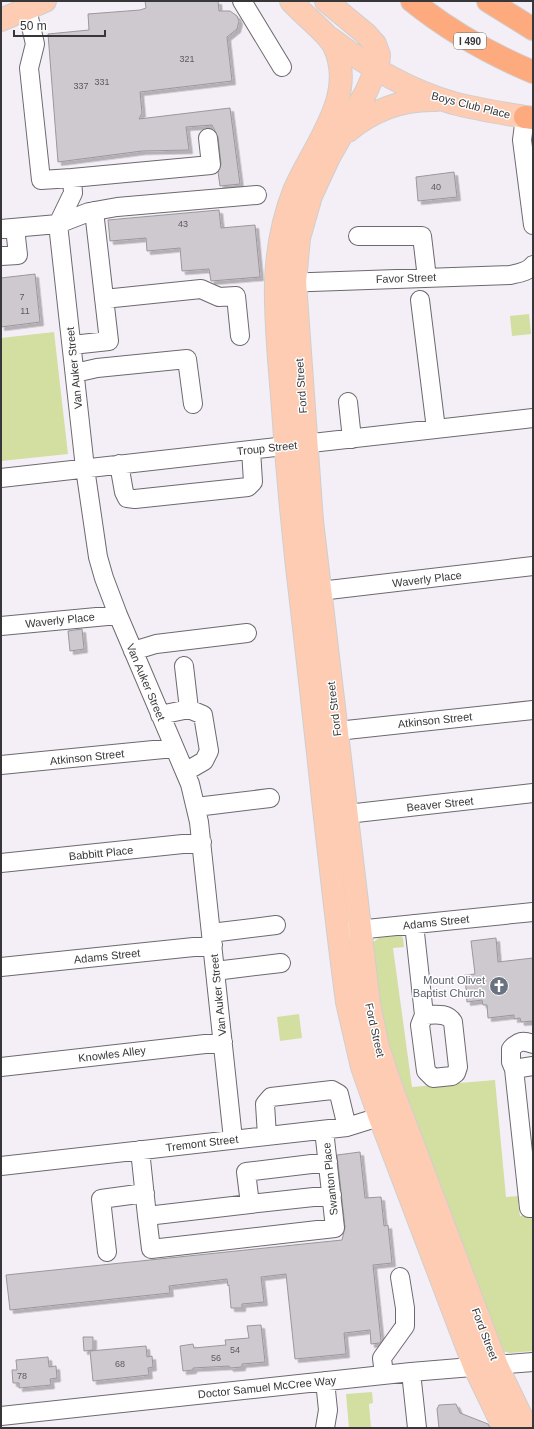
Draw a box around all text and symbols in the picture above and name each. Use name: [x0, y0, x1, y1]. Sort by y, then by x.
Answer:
scale bar: [14, 12, 105, 38]
text: 50 m: [20, 19, 47, 33]
road number: I 490: [454, 33, 486, 49]
house number: 321: [179, 54, 195, 64]
house number: 331: [94, 77, 110, 87]
house number: 337: [73, 81, 89, 91]
street label: Boys Club Place: [430, 89, 512, 121]
house number: 40: [431, 182, 441, 192]
house number: 43: [178, 219, 188, 229]
street label: Favor Street: [376, 271, 436, 285]
house number: 7: [19, 292, 25, 302]
house number: 11: [20, 306, 30, 316]
street label: Van Auker Street: [64, 326, 84, 410]
street label: Ford Street: [293, 358, 309, 414]
street label: Troup Street: [236, 439, 298, 457]
street label: Waverly Place: [392, 569, 462, 589]
street label: Waverly Place: [25, 610, 95, 630]
street label: Van Auker Street: [124, 642, 168, 722]
street label: Ford Street: [325, 681, 343, 737]
street label: Atkinson Street: [397, 710, 473, 730]
street label: Atkinson Street: [49, 747, 125, 767]
street label: Beaver Street: [406, 795, 474, 813]
street label: Babbitt Place: [68, 844, 134, 862]
street label: Adams Street: [402, 913, 470, 931]
street label: Adams Street: [73, 947, 141, 965]
street label: Van Auker Street: [208, 953, 228, 1037]
place label: Mount Olivet Baptist Church: [413, 974, 485, 999]
church icon: Mount Olivet Baptist Church: [488, 975, 510, 997]
street label: Ford Street: [363, 1002, 387, 1058]
street label: Knowles Alley: [78, 1044, 147, 1064]
street label: Tremont Street: [165, 1133, 239, 1153]
street label: Swanton Place: [320, 1142, 340, 1216]
street label: Ford Street: [470, 1306, 500, 1362]
house number: 54: [230, 1345, 240, 1355]
house number: 56: [211, 1353, 221, 1363]
house number: 68: [115, 1359, 125, 1369]
house number: 78: [17, 1371, 27, 1381]
street label: Doctor Samuel McCree Way: [197, 1374, 337, 1400]

